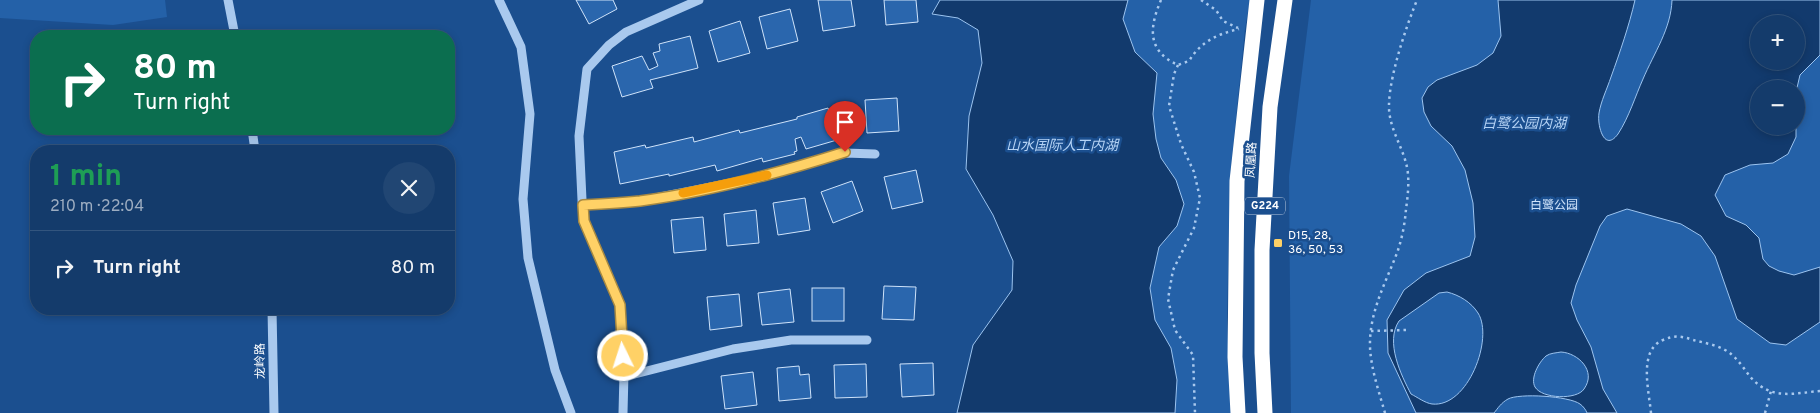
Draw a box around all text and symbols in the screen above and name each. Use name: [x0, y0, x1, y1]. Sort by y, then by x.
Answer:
map controls: [1750, 15, 1805, 135]
button: +: [1750, 15, 1805, 70]
text: 80 m: [133, 47, 217, 91]
icon: right: [50, 50, 115, 115]
button: −: [1750, 80, 1805, 135]
text: Turn right: [133, 90, 230, 117]
pin: [824, 101, 866, 152]
icon: arrive: [831, 108, 859, 136]
water label: 白鹭公园内湖: [1482, 116, 1568, 133]
water label: 山水国际人工内湖: [1006, 138, 1120, 155]
street label: 凤凰路: [1243, 142, 1261, 178]
text: 1 min: [50, 159, 122, 196]
button: close: [383, 162, 435, 214]
text: 210 m · 22:04: [50, 197, 144, 217]
road number: G224: [1245, 198, 1285, 215]
park label: 白鹭公园: [1530, 198, 1578, 214]
place label: D15, 28, 36, 50, 53: [1288, 228, 1343, 258]
marker: D15, 28, 36, 50, 53: [1272, 237, 1284, 249]
icon: right: [50, 254, 78, 282]
text: Turn right: [93, 256, 181, 280]
text: 80 m: [391, 256, 435, 280]
position arrow: [596, 329, 648, 381]
street label: 龙岭路: [253, 343, 269, 379]

